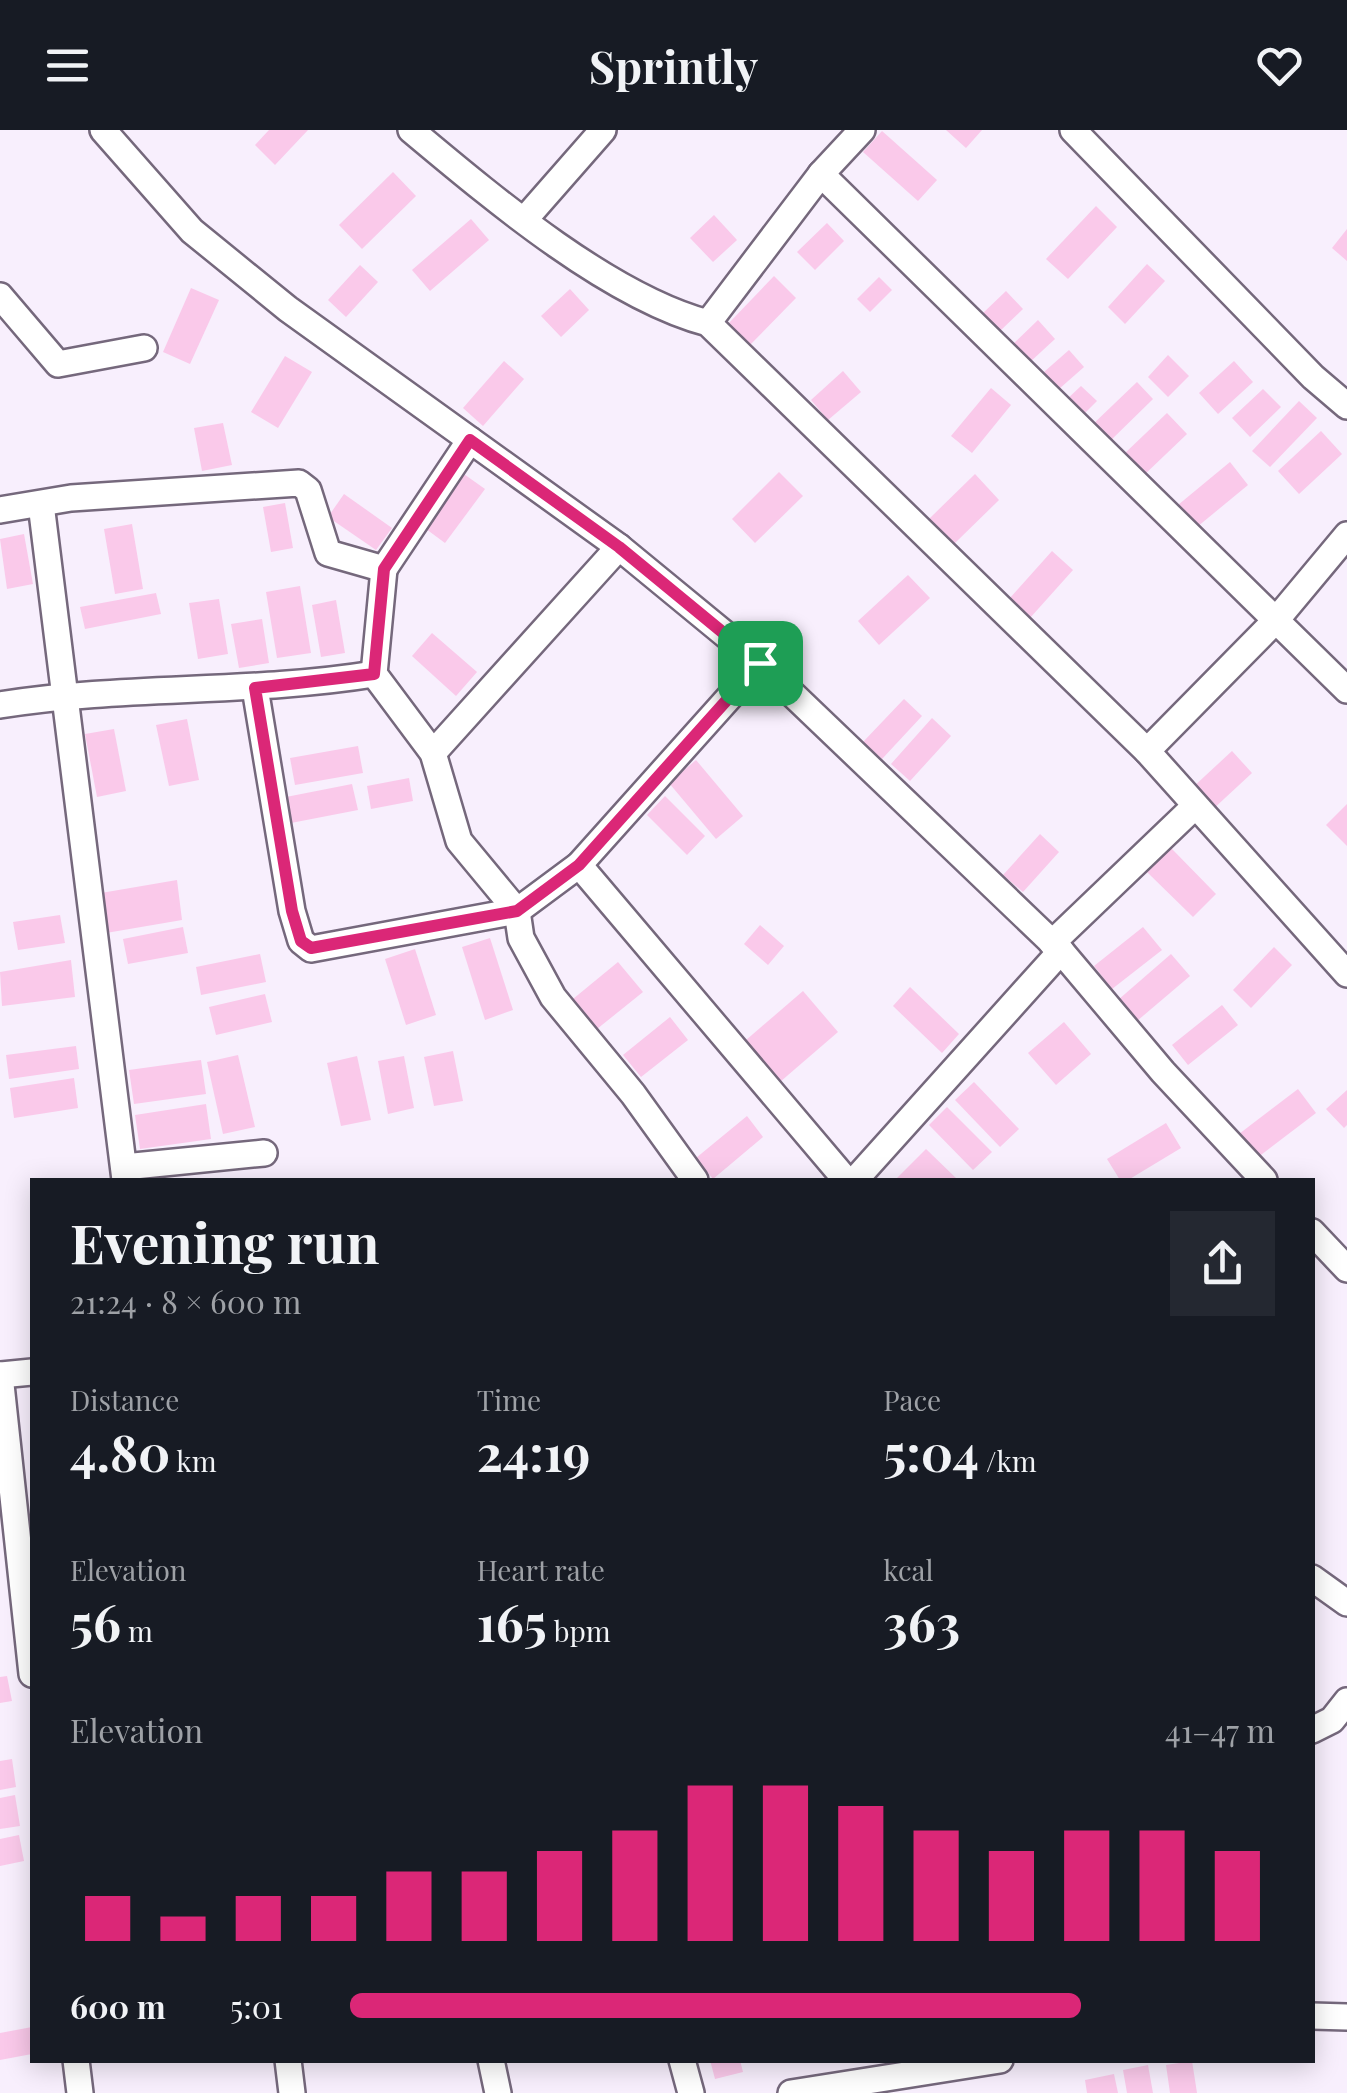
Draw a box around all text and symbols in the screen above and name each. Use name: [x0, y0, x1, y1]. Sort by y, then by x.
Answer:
text: Sprintly: [589, 35, 758, 95]
icon: menu: [40, 38, 95, 93]
icon: heart: [1252, 38, 1307, 93]
pin: [718, 621, 803, 706]
icon: arrive: [733, 636, 788, 691]
text: Evening run: [70, 1204, 380, 1278]
button: share: [1170, 1211, 1275, 1316]
text: 21:24 · 8 × 600 m: [70, 1279, 301, 1322]
text: Distance: [70, 1381, 179, 1418]
text: Time: [477, 1381, 541, 1418]
text: Pace: [883, 1381, 941, 1418]
text: 4.80: [70, 1418, 170, 1485]
text: 24:19: [477, 1418, 591, 1485]
text: 5:04: [883, 1418, 979, 1485]
text: km: [170, 1442, 217, 1479]
text: /km: [979, 1442, 1037, 1479]
text: Elevation: [70, 1551, 186, 1588]
text: Heart rate: [477, 1551, 605, 1588]
text: kcal: [883, 1551, 934, 1588]
text: 56: [70, 1588, 121, 1655]
text: 165: [477, 1588, 547, 1655]
text: 363: [883, 1588, 960, 1655]
text: m: [121, 1612, 153, 1649]
text: bpm: [547, 1612, 611, 1649]
text: Elevation: [70, 1708, 203, 1751]
text: 41–47 m: [1165, 1708, 1275, 1751]
text: 600 m: [70, 1984, 166, 2027]
text: 5:01: [230, 1984, 283, 2027]

